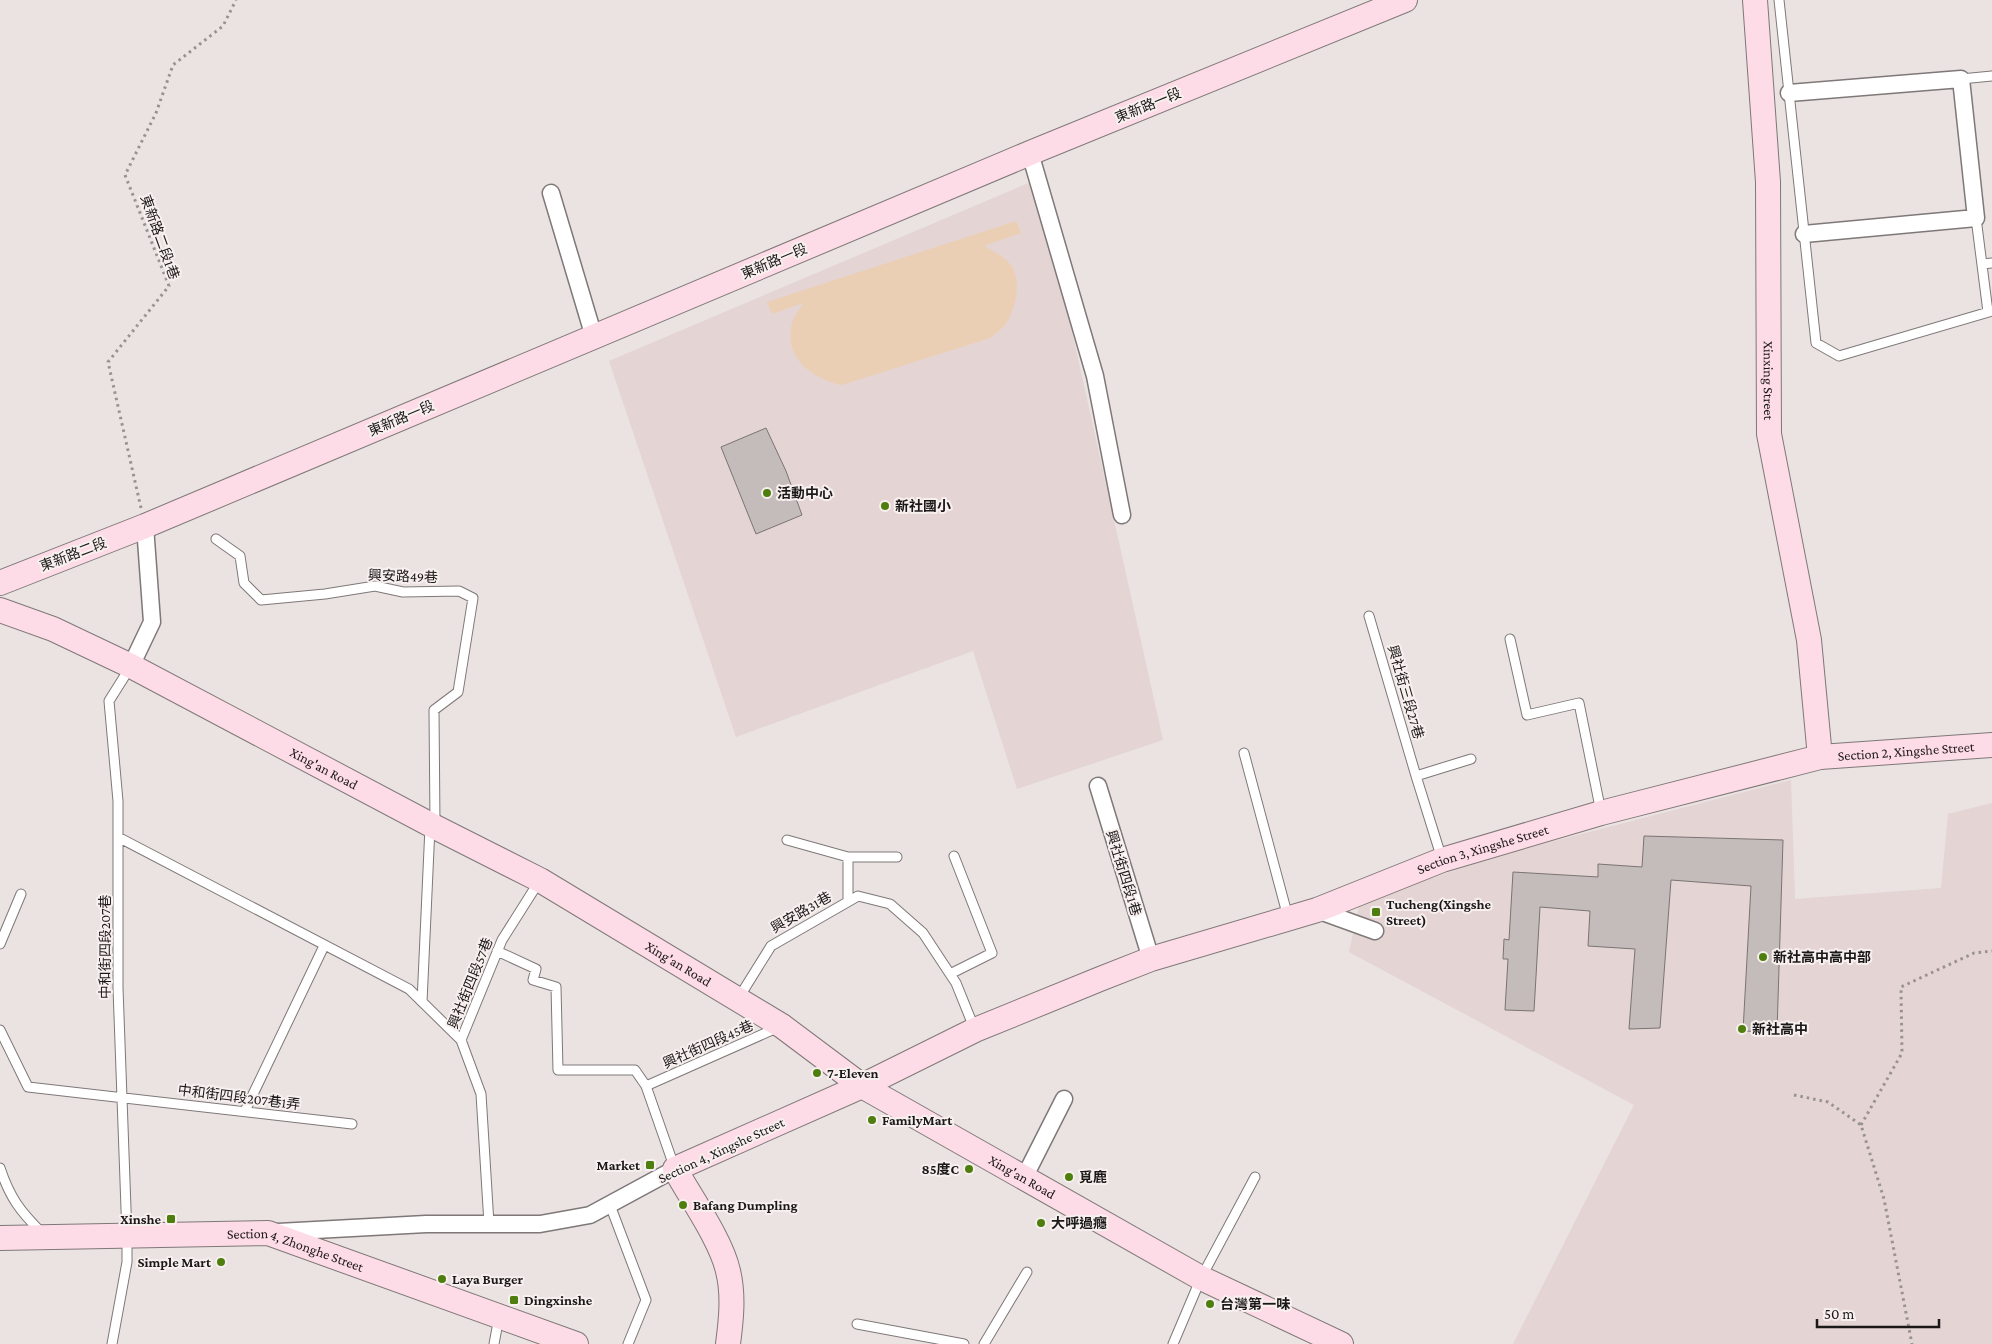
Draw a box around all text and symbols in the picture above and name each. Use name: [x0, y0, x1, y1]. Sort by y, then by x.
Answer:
street label: 東新路一段: [1113, 84, 1183, 126]
street label: 東新路二段1巷: [137, 193, 183, 281]
street label: 東新路一段: [739, 240, 809, 282]
street label: Xinxing Street: [1761, 341, 1777, 421]
street label: 東新路一段: [366, 397, 436, 439]
place label: 活動中心: [777, 485, 833, 501]
marker: 活動中心: [761, 487, 773, 499]
place label: 新社國小: [895, 498, 951, 514]
marker: 新社國小: [879, 500, 891, 512]
street label: 東新路二段: [37, 534, 109, 574]
street label: 興安路49巷: [368, 567, 438, 585]
street label: 興社街三段27巷: [1385, 643, 1427, 741]
street label: Section 2, Xingshe Street: [1837, 738, 1975, 764]
street label: Xing'an Road: [287, 744, 361, 793]
street label: Section 3, Xingshe Street: [1415, 821, 1551, 877]
street label: 興社街四段1巷: [1103, 828, 1145, 918]
street label: 興安路31巷: [768, 888, 834, 936]
street label: 中和街四段207巷: [97, 895, 113, 999]
place label: Tucheng(Xingshe Street): [1386, 896, 1491, 929]
marker: Tucheng(Xingshe Street): [1370, 906, 1382, 918]
street label: 興社街四段57巷: [444, 935, 496, 1031]
street label: Xing'an Road: [643, 938, 715, 990]
place label: 新社高中高中部: [1773, 949, 1871, 965]
marker: 新社高中高中部: [1757, 951, 1769, 963]
street label: 興社街四段45巷: [660, 1017, 756, 1071]
place label: 新社高中: [1752, 1021, 1808, 1037]
marker: 新社高中: [1736, 1023, 1748, 1035]
place label: 7-Eleven: [827, 1065, 878, 1081]
marker: 7-Eleven: [811, 1067, 823, 1079]
street label: 中和街四段207巷1弄: [177, 1082, 301, 1112]
place label: FamilyMart: [882, 1112, 953, 1128]
street label: Section 4, Xingshe Street: [655, 1114, 787, 1186]
marker: FamilyMart: [866, 1114, 878, 1126]
street label: Xing'an Road: [986, 1151, 1059, 1202]
place label: Market: [597, 1157, 641, 1173]
marker: Market: [644, 1159, 656, 1171]
place label: 85度C: [922, 1161, 959, 1177]
marker: 85度C: [963, 1163, 975, 1175]
place label: 覓鹿: [1079, 1169, 1107, 1185]
marker: 覓鹿: [1063, 1171, 1075, 1183]
place label: Bafang Dumpling: [693, 1197, 798, 1213]
marker: Bafang Dumpling: [677, 1199, 689, 1211]
place label: Xinshe: [120, 1211, 161, 1227]
marker: Xinshe: [165, 1213, 177, 1225]
place label: 大呼過癮: [1051, 1215, 1107, 1231]
marker: 大呼過癮: [1035, 1217, 1047, 1229]
street label: Section 4, Zhonghe Street: [227, 1225, 366, 1275]
place label: Simple Mart: [137, 1254, 212, 1270]
marker: Simple Mart: [215, 1256, 227, 1268]
place label: Laya Burger: [452, 1271, 523, 1287]
marker: Laya Burger: [436, 1273, 448, 1285]
place label: Dingxinshe: [524, 1292, 593, 1308]
marker: Dingxinshe: [508, 1294, 520, 1306]
place label: 台灣第一味: [1220, 1296, 1291, 1312]
scale bar: [1817, 1296, 1940, 1328]
marker: 台灣第一味: [1204, 1298, 1216, 1310]
text: 50 m: [1824, 1306, 1854, 1322]

